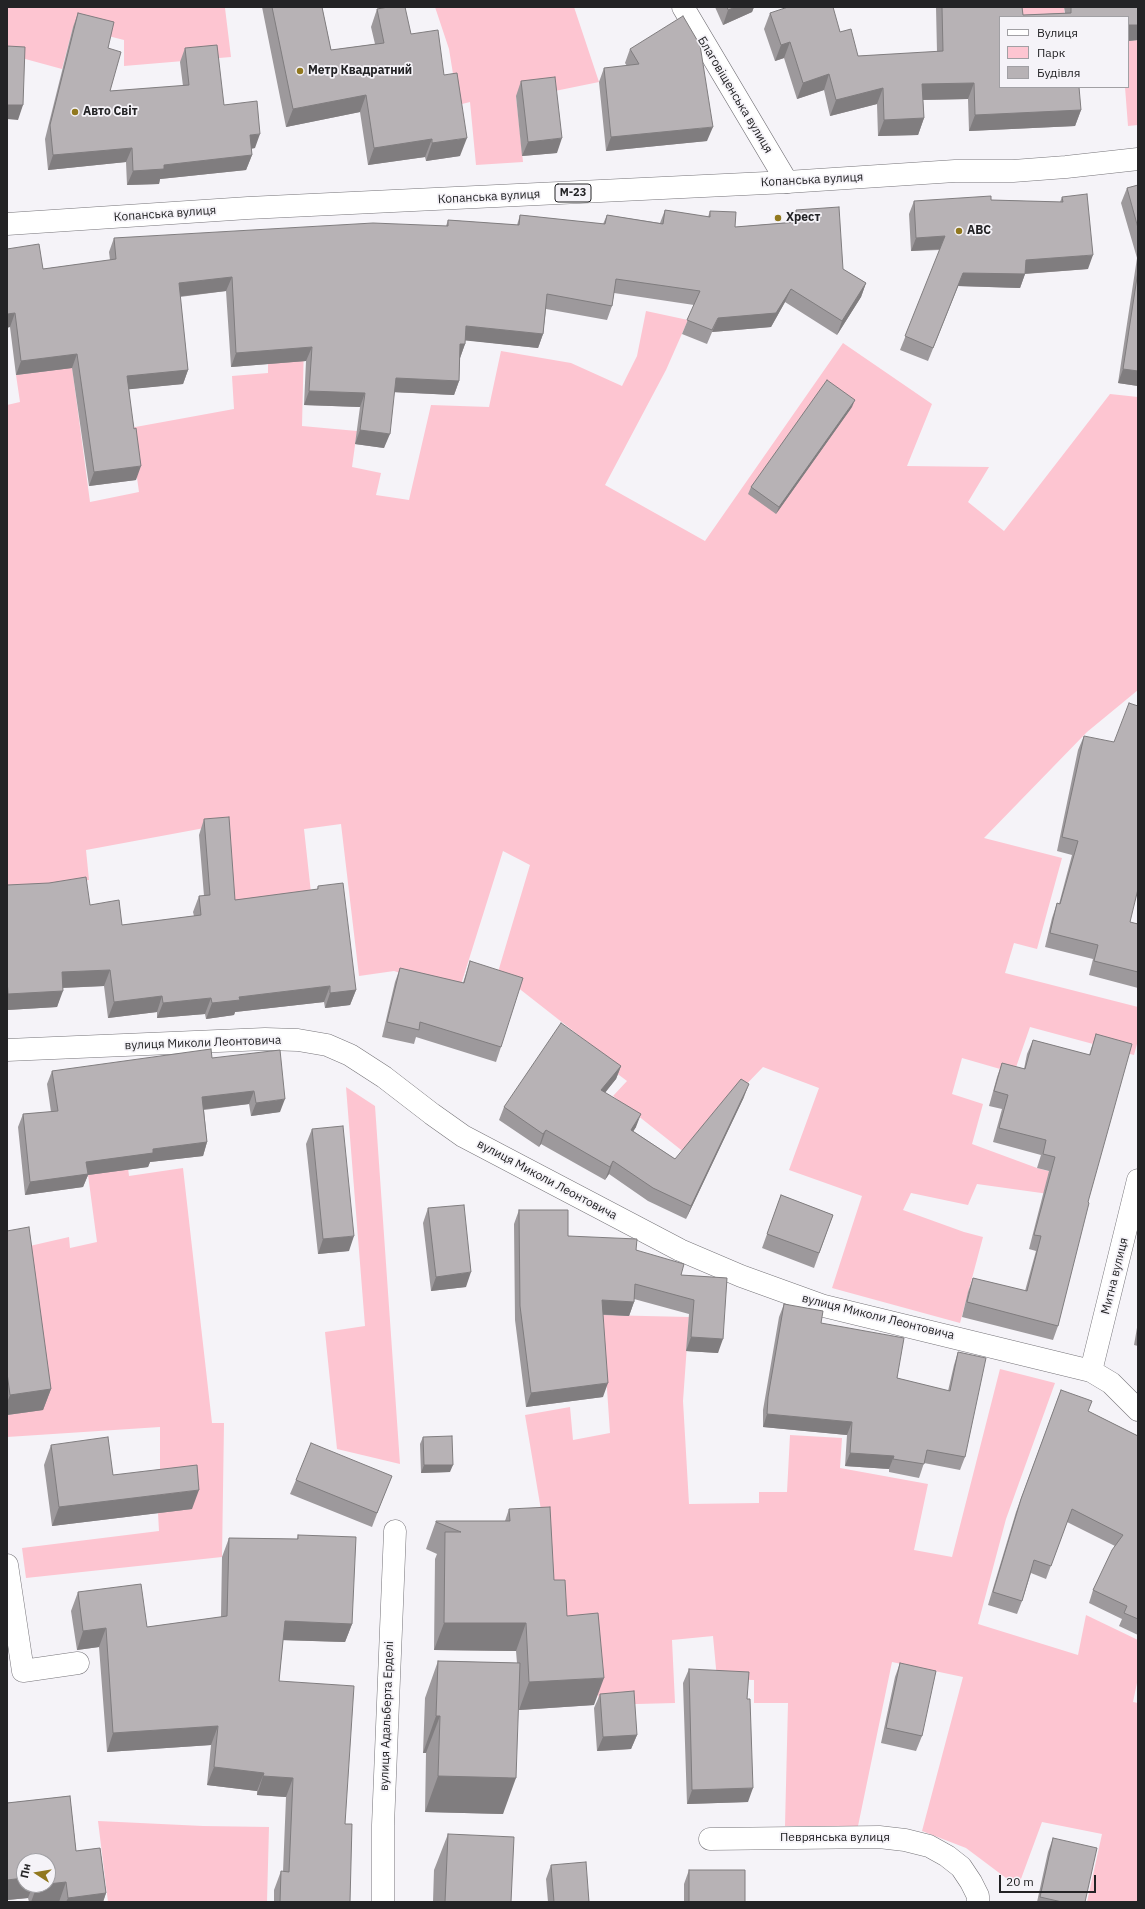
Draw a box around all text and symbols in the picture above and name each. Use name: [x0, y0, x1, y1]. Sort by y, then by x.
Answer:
legend: [999, 16, 1129, 88]
text: Вулиця: [1037, 25, 1078, 40]
street label: Благовіщенська вулиця: [694, 34, 776, 156]
text: Парк: [1037, 45, 1065, 60]
place label: Метр Квадратний: [308, 64, 412, 78]
text: Будівля: [1037, 65, 1080, 80]
marker: Метр Квадратний: [295, 66, 305, 76]
place label: Авто Світ: [83, 105, 138, 119]
marker: Авто Світ: [70, 107, 80, 117]
street label: Копанська вулиця: [760, 170, 864, 190]
road number: М-23: [555, 184, 591, 202]
street label: Копанська вулиця: [437, 187, 541, 207]
street label: Копанська вулиця: [113, 203, 217, 225]
place label: Хрест: [786, 211, 820, 225]
marker: Хрест: [773, 213, 783, 223]
place label: ABC: [967, 224, 991, 238]
marker: ABC: [954, 226, 964, 236]
street label: вулиця Миколи Леонтовича: [124, 1033, 282, 1053]
street label: вулиця Миколи Леонтовича: [474, 1137, 620, 1223]
street label: Митна вулиця: [1099, 1236, 1131, 1316]
street label: вулиця Миколи Леонтовича: [800, 1291, 956, 1343]
street label: вулиця Адальберта Ерделі: [377, 1641, 397, 1791]
street label: Певрянська вулиця: [780, 1831, 890, 1845]
north arrow: [16, 1853, 56, 1893]
text: Пн: [17, 1862, 34, 1879]
scale bar: [1001, 1867, 1098, 1893]
text: 20 m: [1006, 1874, 1034, 1889]

